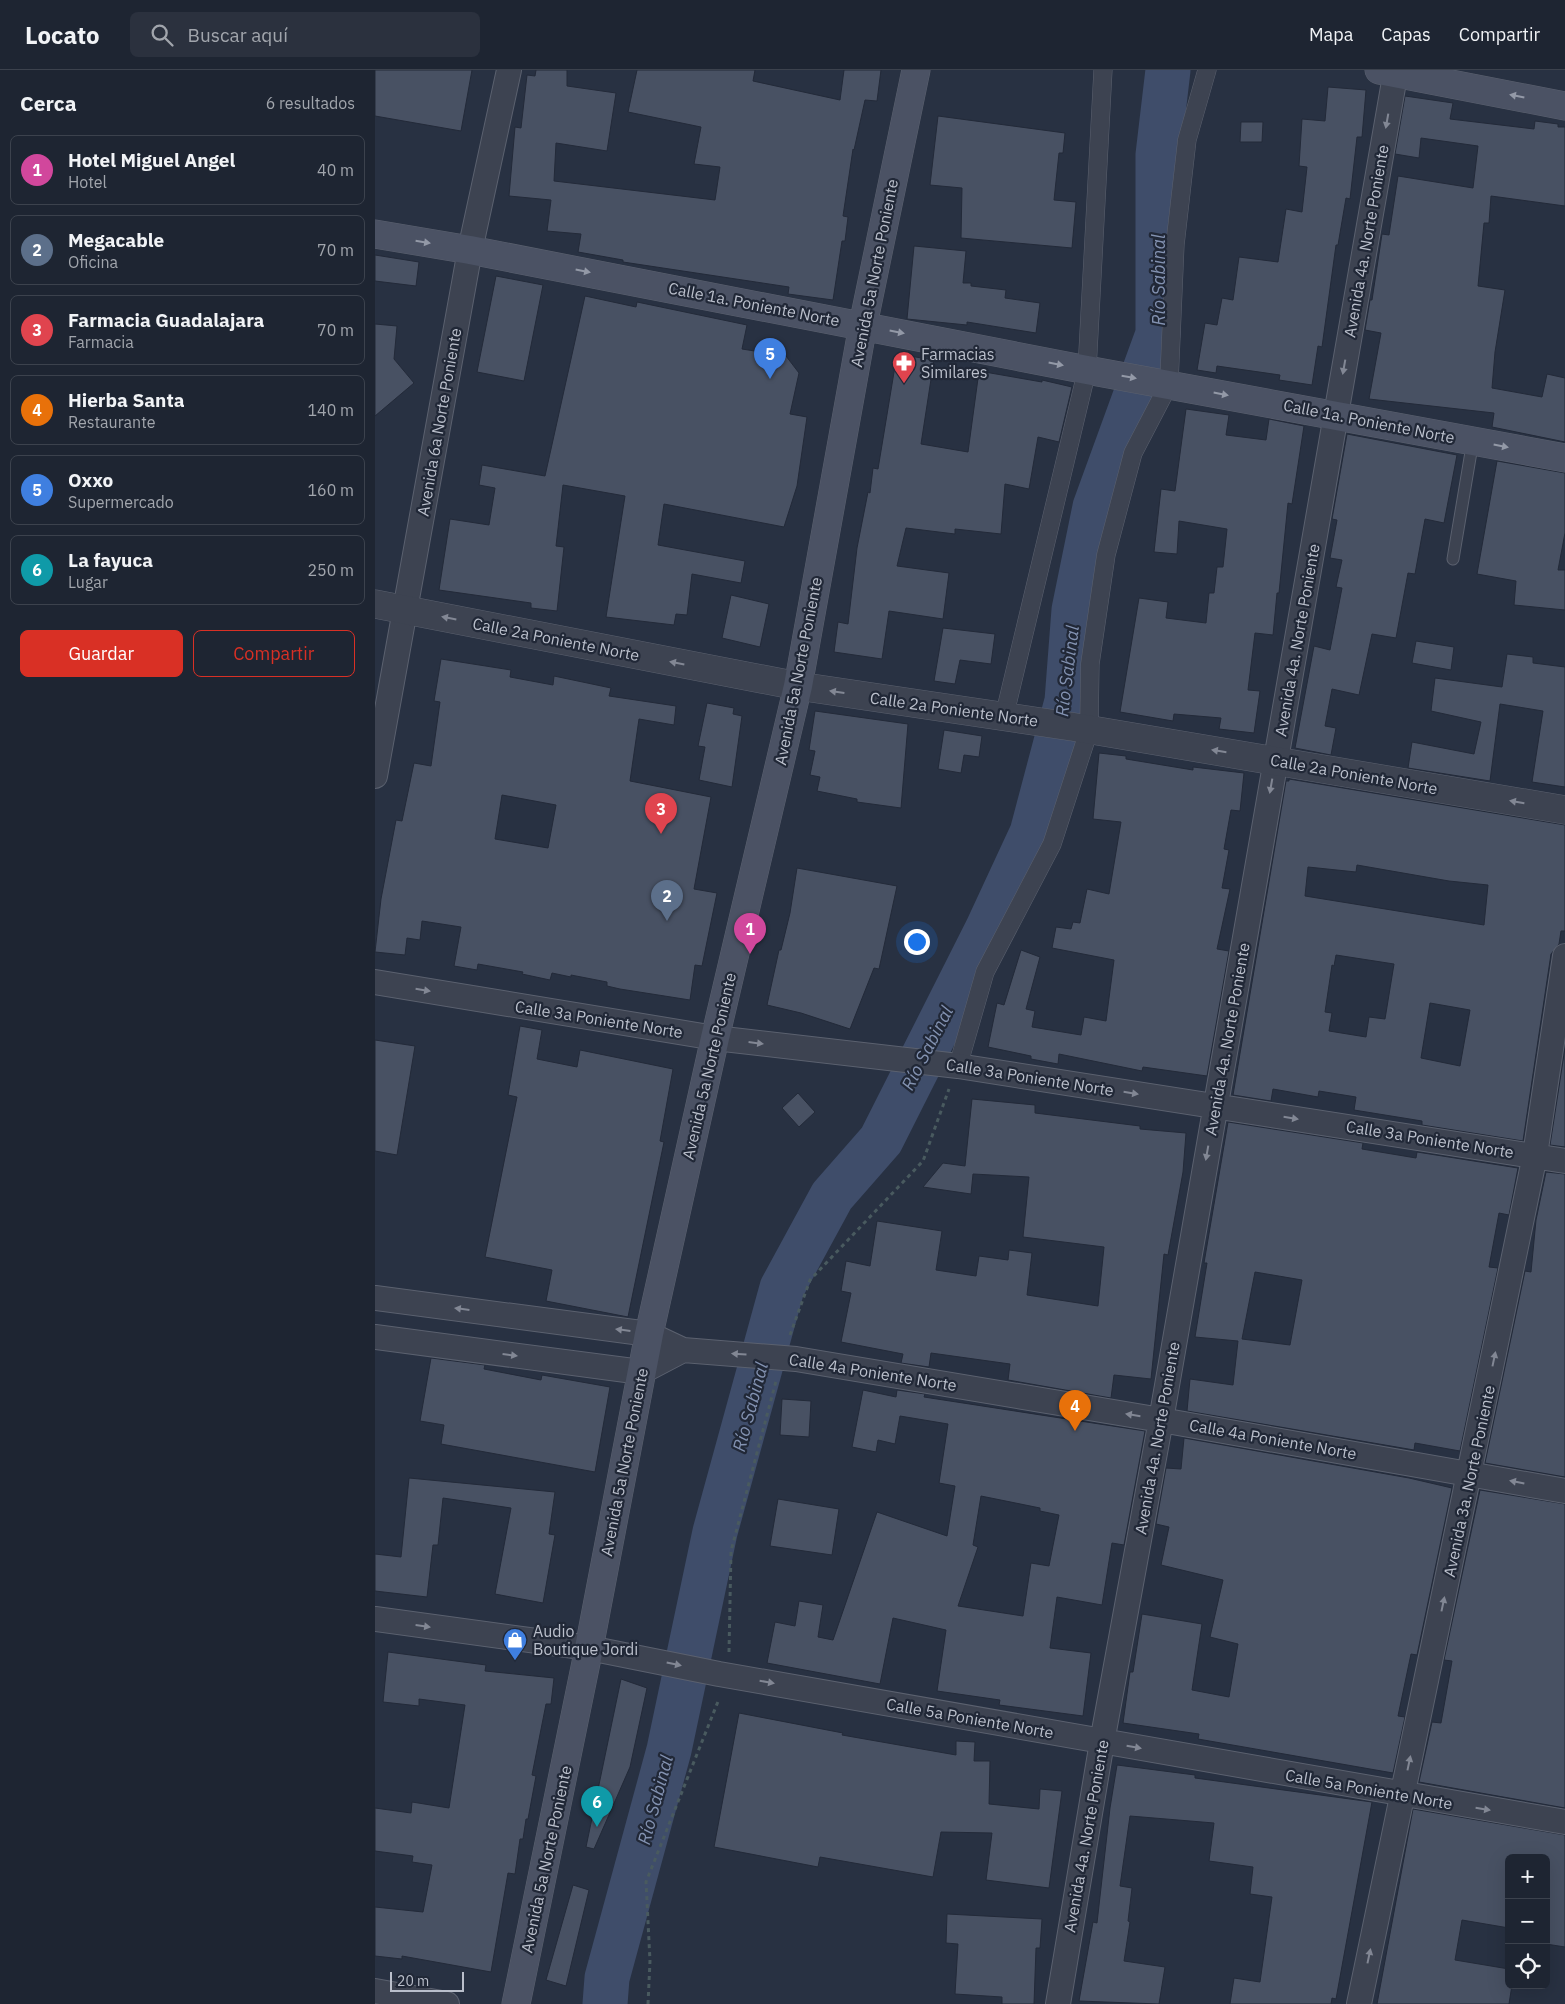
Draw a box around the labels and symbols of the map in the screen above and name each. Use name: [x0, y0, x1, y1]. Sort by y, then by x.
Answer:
one-way arrow: [1509, 92, 1525, 100]
one-way arrow: [1383, 114, 1391, 130]
street label: Avenida 4a. Norte Poniente: [1339, 143, 1393, 339]
street label: Avenida 5a Norte Poniente: [846, 177, 902, 369]
water label: Río Sabinal: [1147, 234, 1170, 326]
one-way arrow: [415, 238, 431, 246]
one-way arrow: [575, 268, 591, 276]
street label: Calle 1a. Poniente Norte: [667, 278, 842, 330]
street label: Avenida 6a Norte Poniente: [413, 326, 465, 518]
one-way arrow: [889, 329, 905, 337]
pin: 5: [754, 338, 786, 379]
place label: Farmacias Similares: [921, 344, 995, 382]
pharmacy icon: Farmacias Similares: [891, 350, 917, 384]
one-way arrow: [1049, 360, 1064, 368]
one-way arrow: [1339, 360, 1347, 376]
one-way arrow: [1121, 374, 1137, 382]
one-way arrow: [1214, 390, 1230, 398]
street label: Calle 1a. Poniente Norte: [1282, 395, 1457, 447]
one-way arrow: [1494, 442, 1510, 450]
street label: Avenida 4a. Norte Poniente: [1270, 542, 1324, 738]
street label: Avenida 5a Norte Poniente: [770, 575, 826, 767]
street label: Calle 2a Poniente Norte: [471, 613, 641, 665]
one-way arrow: [440, 614, 456, 622]
water label: Río Sabinal: [1050, 624, 1084, 718]
one-way arrow: [669, 658, 685, 666]
street label: Calle 2a Poniente Norte: [869, 687, 1040, 731]
one-way arrow: [828, 688, 844, 696]
one-way arrow: [1210, 747, 1226, 755]
street label: Calle 2a Poniente Norte: [1269, 749, 1439, 799]
one-way arrow: [1267, 779, 1275, 795]
pin: 3: [645, 793, 677, 834]
one-way arrow: [1509, 797, 1525, 805]
pin: 2: [651, 880, 683, 921]
pin: 1: [734, 913, 766, 954]
your location: [904, 929, 930, 955]
street label: Avenida 4a. Norte Poniente: [1200, 941, 1254, 1137]
street label: Avenida 5a Norte Poniente: [678, 970, 740, 1161]
one-way arrow: [415, 986, 431, 994]
street label: Calle 3a Poniente Norte: [514, 996, 684, 1042]
water label: Río Sabinal: [896, 1002, 958, 1094]
one-way arrow: [749, 1039, 765, 1047]
street label: Calle 3a Poniente Norte: [945, 1054, 1115, 1100]
one-way arrow: [1123, 1090, 1139, 1098]
one-way arrow: [1284, 1115, 1300, 1123]
street label: Calle 3a Poniente Norte: [1345, 1116, 1515, 1162]
one-way arrow: [1202, 1145, 1210, 1161]
one-way arrow: [454, 1305, 470, 1313]
one-way arrow: [615, 1326, 631, 1334]
street label: Avenida 4a. Norte Poniente: [1130, 1340, 1184, 1536]
one-way arrow: [731, 1349, 747, 1357]
street label: Calle 4a Poniente Norte: [788, 1349, 958, 1395]
one-way arrow: [502, 1351, 518, 1359]
one-way arrow: [1490, 1352, 1498, 1367]
water label: Río Sabinal: [727, 1360, 773, 1454]
street label: Avenida 5a Norte Poniente: [596, 1366, 652, 1558]
street label: Avenida 3a. Norte Poniente: [1439, 1383, 1499, 1579]
pin: 4: [1059, 1390, 1091, 1431]
one-way arrow: [1124, 1411, 1140, 1419]
street label: Calle 4a Poniente Norte: [1188, 1414, 1358, 1464]
one-way arrow: [1509, 1478, 1525, 1486]
one-way arrow: [1439, 1596, 1447, 1611]
place label: Audio Boutique Jordi: [533, 1621, 638, 1659]
one-way arrow: [416, 1622, 432, 1630]
shop icon: Audio Boutique Jordi: [502, 1627, 528, 1661]
one-way arrow: [666, 1660, 681, 1668]
one-way arrow: [760, 1678, 776, 1686]
street label: Calle 5a Poniente Norte: [885, 1693, 1055, 1743]
street label: Avenida 4a. Norte Poniente: [1059, 1738, 1113, 1934]
one-way arrow: [1126, 1744, 1142, 1752]
water label: Río Sabinal: [632, 1753, 678, 1847]
one-way arrow: [1405, 1754, 1413, 1770]
street label: Avenida 5a Norte Poniente: [516, 1763, 576, 1955]
street label: Calle 5a Poniente Norte: [1284, 1764, 1454, 1814]
pin: 6: [581, 1786, 613, 1827]
one-way arrow: [1476, 1805, 1492, 1813]
one-way arrow: [1365, 1949, 1373, 1964]
scale bar: [390, 1969, 464, 1992]

